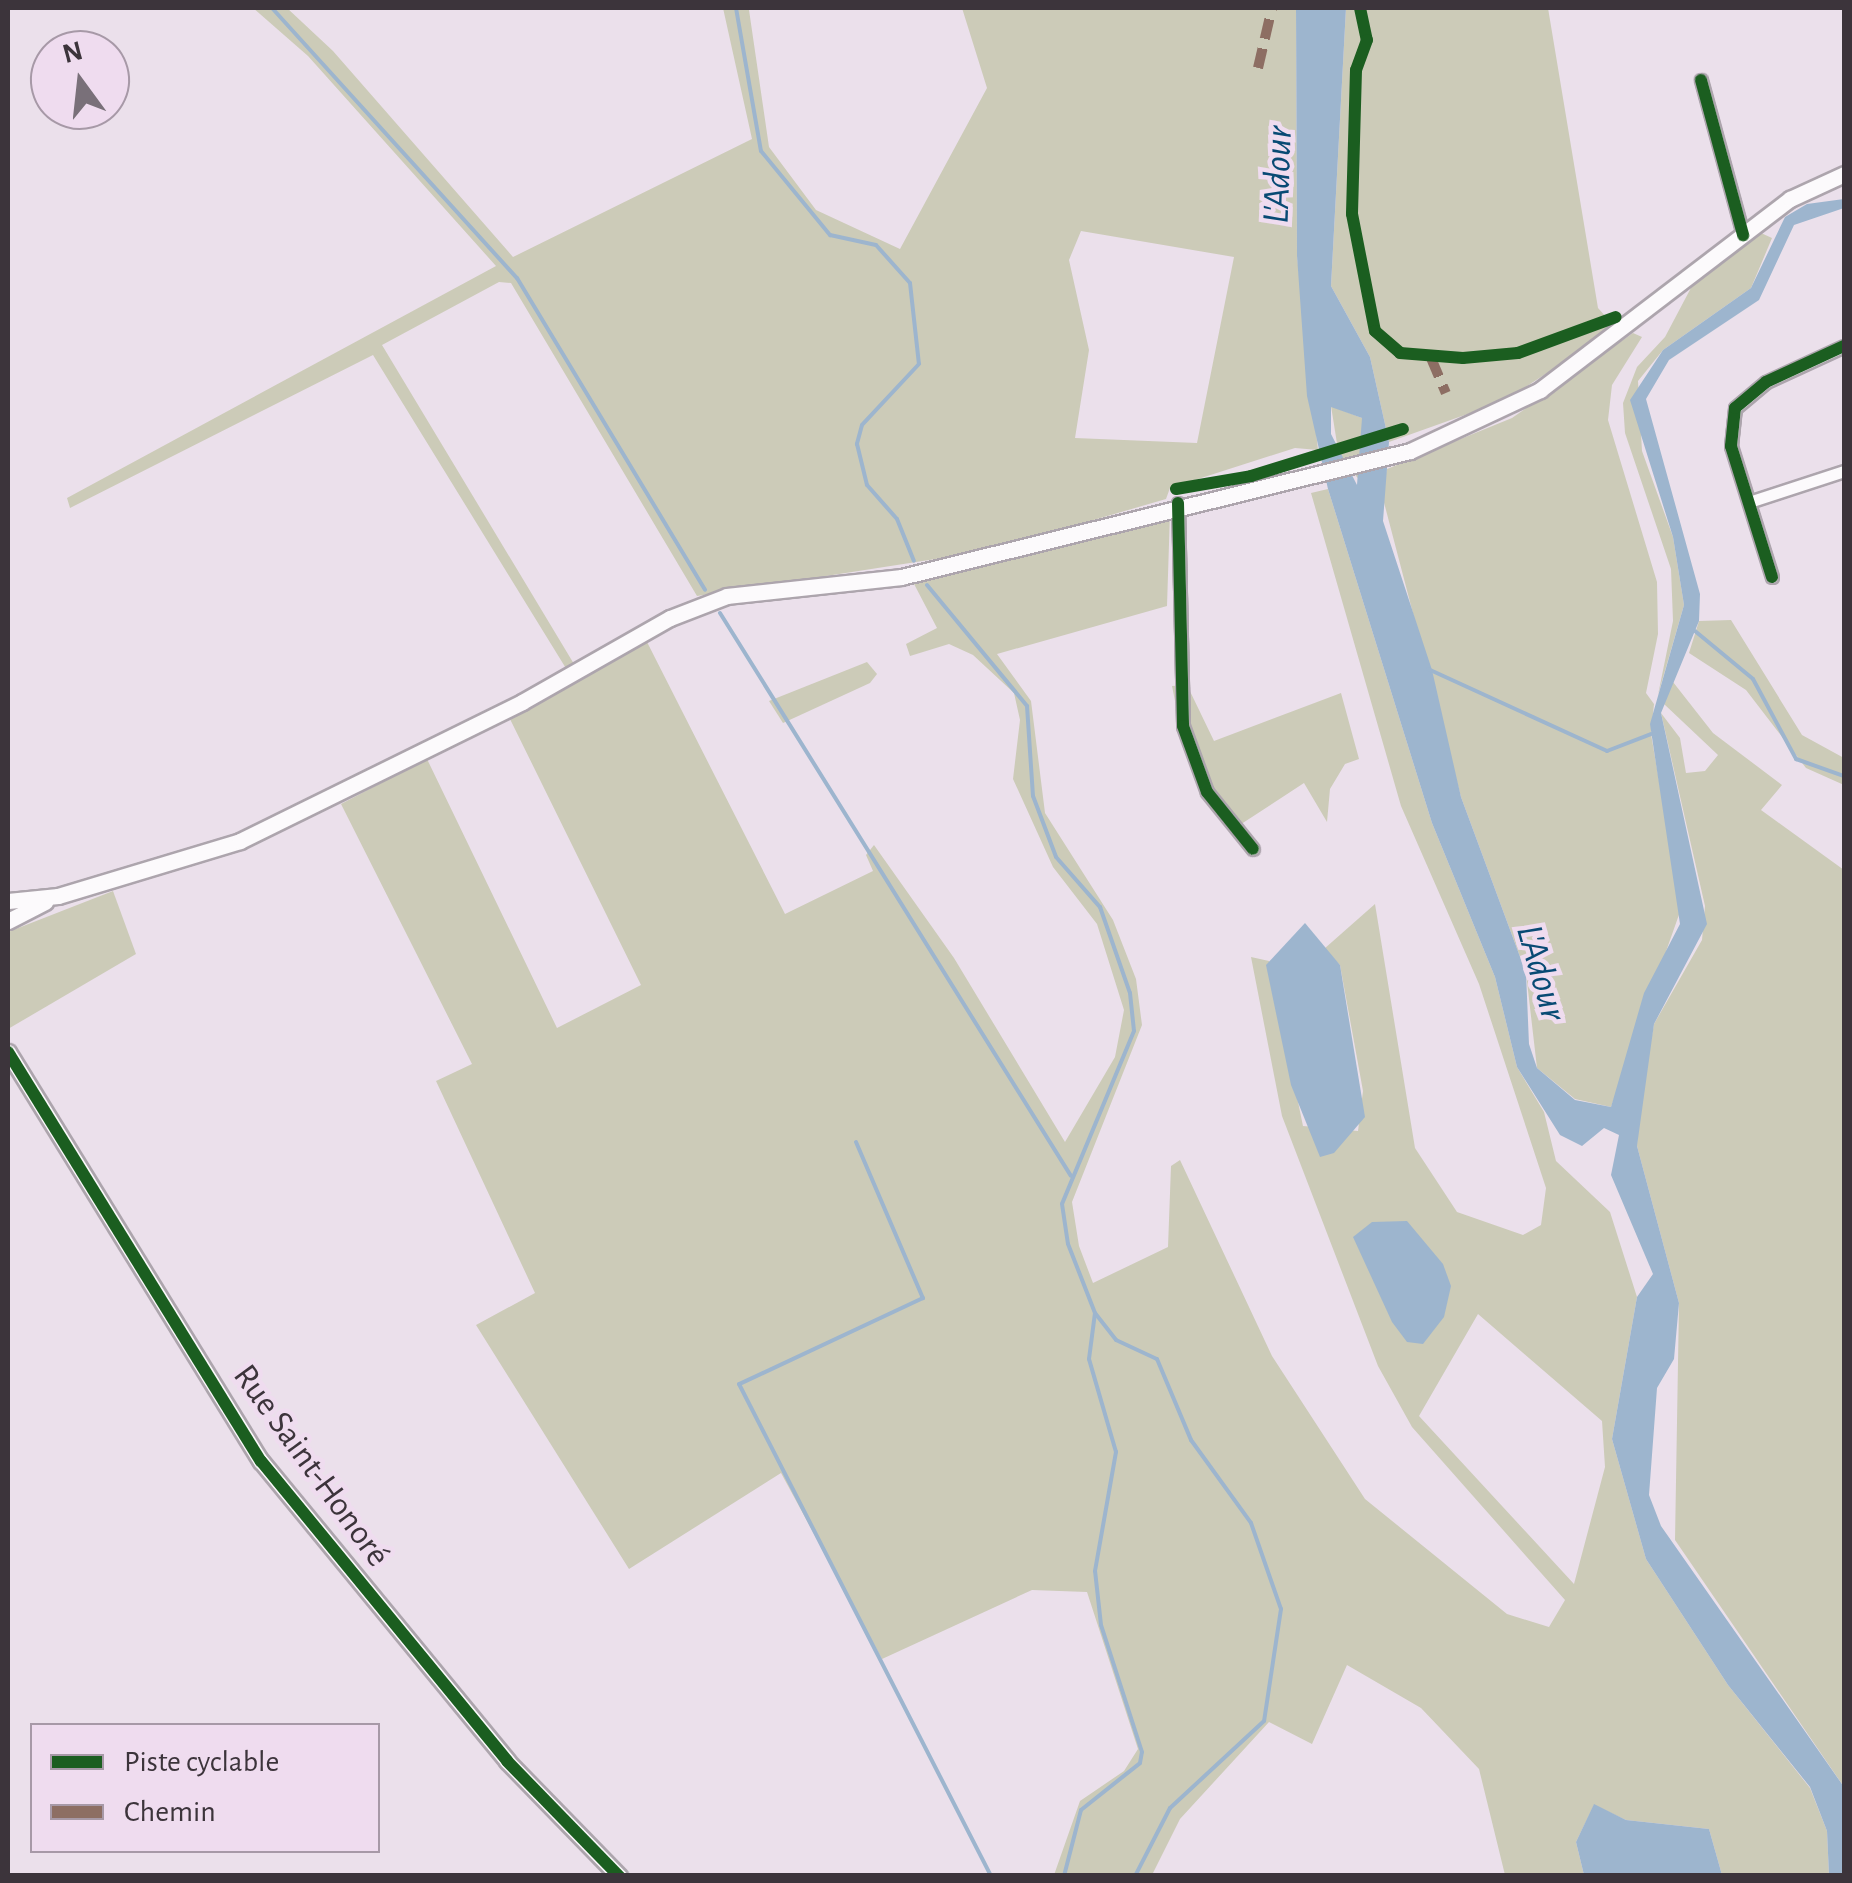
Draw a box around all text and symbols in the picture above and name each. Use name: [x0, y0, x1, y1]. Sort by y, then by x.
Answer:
north arrow: [30, 30, 130, 130]
text: N: [60, 37, 86, 69]
water label: L'Adour: [1255, 125, 1303, 225]
water label: L'Adour: [1505, 920, 1575, 1026]
street label: Rue Saint-Honoré: [224, 1357, 398, 1575]
legend: [30, 1723, 380, 1853]
text: Piste cyclable: [124, 1747, 279, 1777]
text: Chemin: [124, 1797, 216, 1827]

